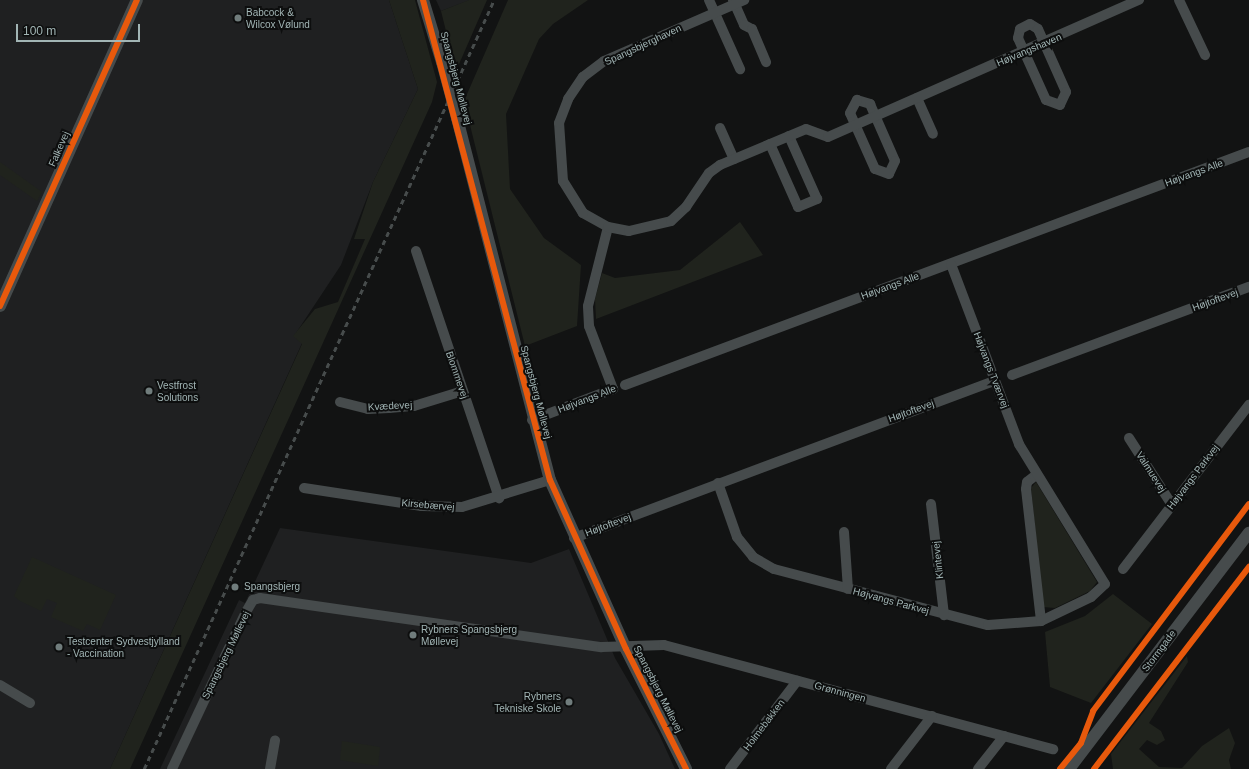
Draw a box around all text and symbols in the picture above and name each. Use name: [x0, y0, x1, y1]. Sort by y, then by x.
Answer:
place label: Babcock & Wilcox Vølund: [246, 6, 310, 30]
marker: Babcock & Wilcox Vølund: [233, 13, 243, 23]
scale bar: [18, 16, 142, 42]
street label: Spangsbjerghaven: [603, 22, 683, 68]
text: 100 m: [23, 24, 56, 38]
street label: Spangsbjerg Møllevej: [438, 30, 474, 126]
street label: Højvangshaven: [995, 31, 1063, 69]
street label: Falkevej: [46, 130, 72, 168]
street label: Højvangs Alle: [1163, 157, 1225, 189]
street label: Højvangs Alle: [859, 270, 921, 302]
street label: Højtoftevej: [1190, 286, 1240, 314]
street label: Højvangs Tværvej: [971, 330, 1011, 410]
street label: Spangsbjerg Møllevej: [518, 344, 554, 440]
street label: Blommevej: [443, 350, 471, 400]
place label: Vestfrost Solutions: [157, 379, 198, 402]
street label: Højvangs Alle: [556, 382, 618, 416]
marker: Vestfrost Solutions: [144, 386, 154, 396]
street label: Højtoftevej: [886, 397, 936, 425]
street label: Kvædevej: [367, 399, 413, 413]
street label: Højvangs Parkvej: [1165, 442, 1221, 512]
street label: Valmuevej: [1133, 449, 1169, 495]
street label: Kirsebærvej: [401, 497, 455, 513]
street label: Højtoftevej: [584, 511, 632, 539]
street label: Klintevej: [930, 541, 946, 579]
marker: Spangsbjerg: [229, 581, 241, 593]
place label: Spangsbjerg: [244, 581, 300, 593]
street label: Højvangs Parkvej: [852, 585, 930, 617]
street label: Spangsbjerg Møllevej: [200, 609, 252, 701]
place label: Rybners Spangsbjerg Møllevej: [421, 623, 517, 646]
street label: Stormgade: [1139, 628, 1179, 674]
marker: Rybners Spangsbjerg Møllevej: [408, 630, 418, 640]
place label: Testcenter Sydvestjylland - Vaccination: [67, 635, 180, 658]
marker: Testcenter Sydvestjylland - Vaccination: [54, 642, 64, 652]
street label: Spangsbjerg Møllevej: [631, 643, 685, 735]
street label: Grønningen: [813, 679, 867, 705]
place label: Rybners Tekniske Skole: [494, 690, 561, 714]
marker: Rybners Tekniske Skole: [564, 697, 574, 707]
street label: Holmebakken: [741, 697, 787, 753]

